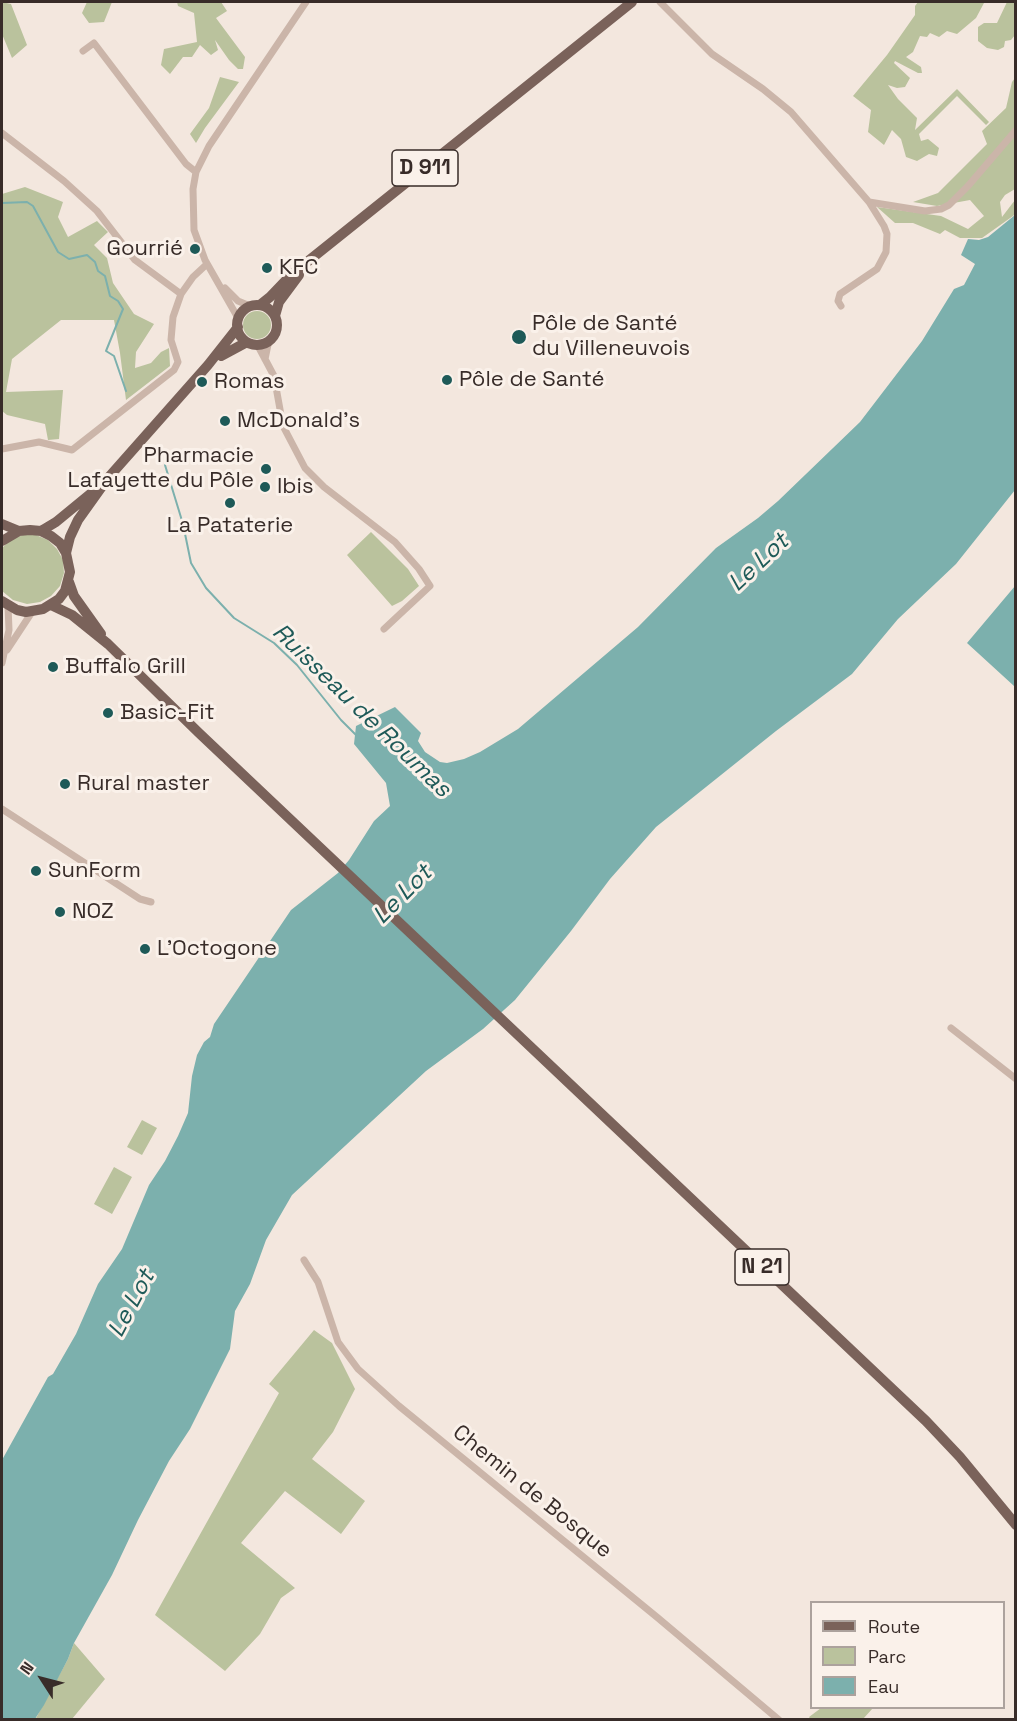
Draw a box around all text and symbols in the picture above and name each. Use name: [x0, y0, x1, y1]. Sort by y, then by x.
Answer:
road number: D 911: [392, 150, 458, 186]
place label: Gourrié: [106, 236, 183, 262]
marker: Gourrié: [188, 242, 202, 256]
place label: KFC: [279, 255, 318, 281]
marker: KFC: [260, 261, 274, 275]
place label: Pôle de Santé du Villeneuvois: [532, 311, 690, 362]
marker: Pôle de Santé du Villeneuvois: [510, 328, 528, 346]
place label: Pôle de Santé: [459, 367, 604, 393]
place label: Romas: [214, 369, 285, 395]
marker: Pôle de Santé: [440, 373, 454, 387]
marker: Romas: [195, 375, 209, 389]
place label: McDonald's: [237, 408, 360, 434]
marker: McDonald's: [218, 414, 232, 428]
place label: Pharmacie Lafayette du Pôle: [68, 443, 254, 494]
marker: Pharmacie Lafayette du Pôle: [259, 462, 273, 476]
place label: Ibis: [277, 474, 314, 500]
marker: Ibis: [258, 480, 272, 494]
marker: La Pataterie: [223, 496, 237, 510]
place label: La Pataterie: [167, 513, 293, 539]
water label: Le Lot: [723, 528, 795, 598]
water label: Ruisseau de Roumas: [266, 618, 456, 804]
place label: Buffalo Grill: [65, 654, 186, 680]
marker: Buffalo Grill: [46, 660, 60, 674]
place label: Basic-Fit: [120, 700, 215, 726]
marker: Basic-Fit: [101, 706, 115, 720]
place label: Rural master: [77, 771, 210, 797]
marker: Rural master: [58, 777, 72, 791]
place label: SunForm: [48, 858, 141, 884]
water label: Le Lot: [367, 859, 439, 931]
marker: SunForm: [29, 864, 43, 878]
place label: NOZ: [72, 899, 114, 925]
marker: NOZ: [53, 905, 67, 919]
place label: L'Octogone: [157, 936, 277, 962]
marker: L'Octogone: [138, 942, 152, 956]
road number: N 21: [735, 1249, 789, 1285]
water label: Le Lot: [102, 1266, 162, 1342]
street label: Chemin de Bosque: [447, 1420, 617, 1564]
legend: [810, 1601, 1005, 1709]
text: Route: [868, 1615, 920, 1638]
text: Parc: [868, 1645, 906, 1668]
north arrow: [12, 1649, 72, 1709]
text: N: [15, 1658, 39, 1679]
text: Eau: [868, 1675, 899, 1698]

